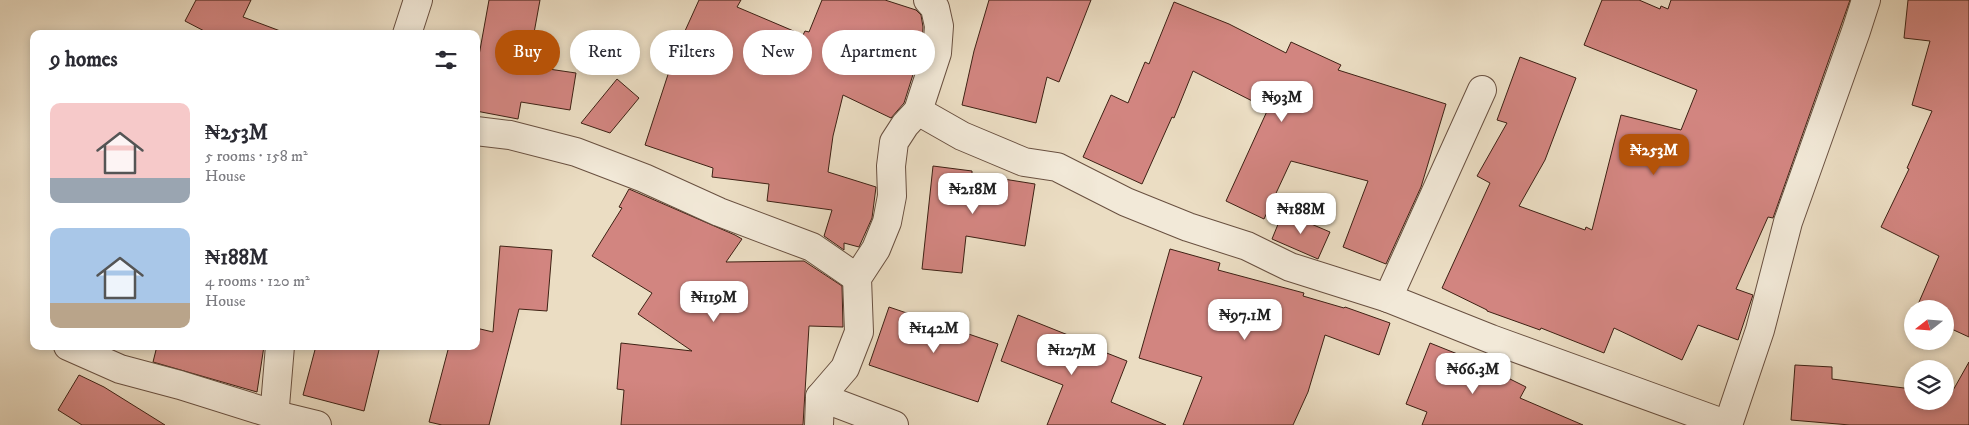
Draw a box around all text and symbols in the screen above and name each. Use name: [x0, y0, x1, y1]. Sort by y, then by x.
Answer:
chip: Buy: [495, 30, 560, 75]
chip: Rent: [570, 30, 640, 75]
chip: Filters: [650, 30, 733, 75]
chip: New: [743, 30, 812, 75]
chip: Apartment: [822, 30, 935, 75]
icon: filters: [432, 46, 460, 74]
text: 9 homes: [50, 47, 118, 73]
pin: ₦93M: [1252, 80, 1312, 123]
text: ₦93M: [1262, 87, 1302, 107]
text: ₦253M: [205, 120, 268, 146]
icon: home: [90, 123, 150, 183]
pin: ₦253M: [1619, 134, 1689, 176]
text: ₦253M: [1630, 140, 1678, 160]
text: 5 rooms · 158 m²: [205, 146, 308, 166]
text: House: [205, 166, 246, 186]
pin: ₦218M: [938, 172, 1008, 215]
text: ₦218M: [949, 179, 997, 199]
pin: ₦188M: [1266, 192, 1336, 235]
text: ₦188M: [1277, 199, 1325, 219]
text: ₦188M: [205, 245, 268, 271]
icon: home: [90, 248, 150, 308]
text: 4 rooms · 120 m²: [205, 271, 310, 291]
pin: ₦119M: [679, 280, 749, 323]
text: ₦119M: [691, 287, 737, 307]
text: House: [205, 291, 246, 311]
pin: ₦97.1M: [1204, 298, 1286, 341]
north arrow: [1904, 300, 1954, 350]
map controls: [1904, 300, 1954, 410]
text: ₦97.1M: [1219, 305, 1271, 325]
pin: ₦142M: [899, 312, 969, 354]
text: ₦142M: [909, 318, 959, 338]
pin: ₦127M: [1037, 334, 1107, 376]
text: ₦127M: [1048, 340, 1096, 360]
pin: ₦66.3M: [1432, 352, 1514, 395]
text: ₦66.3M: [1447, 359, 1499, 379]
button: layers: [1904, 360, 1954, 410]

